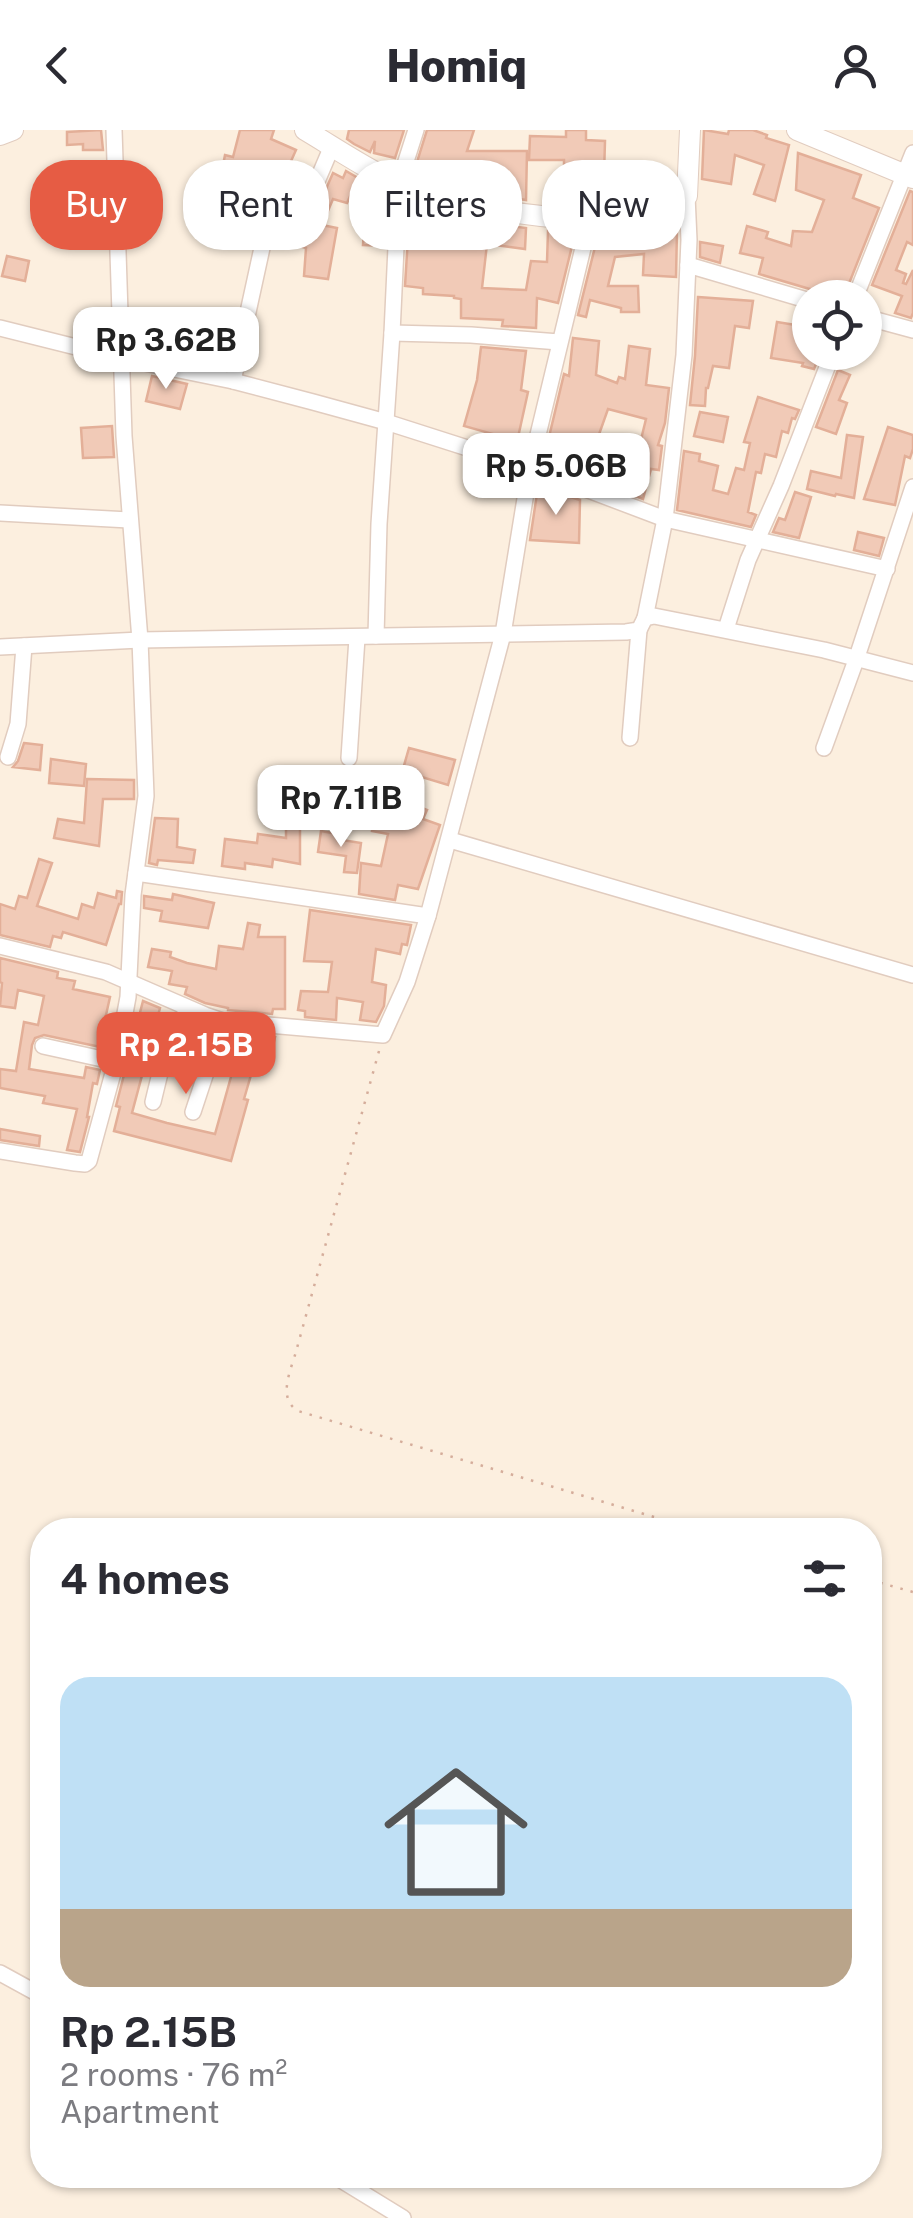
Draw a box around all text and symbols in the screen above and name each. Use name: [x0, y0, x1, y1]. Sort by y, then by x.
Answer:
icon: back: [30, 38, 85, 93]
icon: person: [828, 38, 883, 93]
text: Homiq: [386, 39, 527, 92]
chip: Buy: [30, 160, 163, 250]
chip: Rent: [183, 160, 329, 250]
chip: Filters: [349, 160, 522, 250]
chip: New: [542, 160, 685, 250]
map controls: [792, 280, 882, 370]
button: locate: [792, 280, 882, 370]
pin: Rp 3.62B: [63, 307, 269, 392]
text: Rp 3.62B: [95, 321, 237, 358]
pin: Rp 5.06B: [453, 433, 659, 518]
text: Rp 5.06B: [485, 447, 627, 484]
pin: Rp 7.11B: [238, 765, 444, 850]
text: Rp 7.11B: [279, 779, 403, 816]
pin: Rp 2.15B: [83, 1012, 289, 1097]
text: Rp 2.15B: [119, 1026, 253, 1063]
icon: filters: [797, 1551, 852, 1606]
text: 4 homes: [60, 1554, 230, 1603]
icon: home: [366, 1742, 546, 1922]
text: Rp 2.15B: [60, 2007, 237, 2056]
text: 2 rooms · 76 m²: [60, 2056, 287, 2093]
text: Apartment: [60, 2093, 220, 2130]

